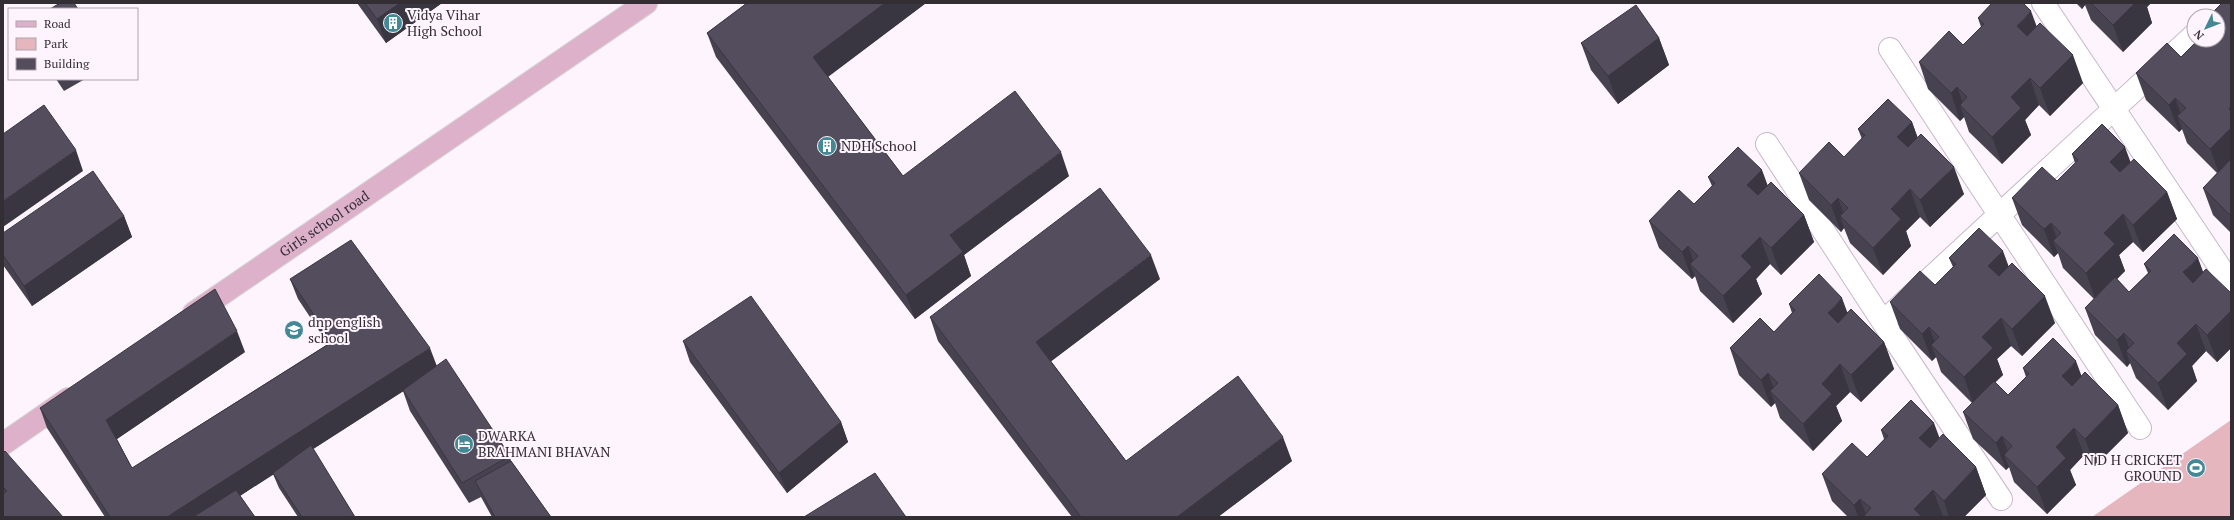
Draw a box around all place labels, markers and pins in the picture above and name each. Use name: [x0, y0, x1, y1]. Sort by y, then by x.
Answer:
place label: Vidya Vihar High School: [407, 5, 482, 40]
building icon: Vidya Vihar High School: [382, 12, 404, 34]
building icon: NDH School: [816, 135, 838, 157]
place label: NDH School: [841, 136, 917, 155]
place label: dnp english school: [308, 312, 381, 347]
school or university icon: dnp english school: [283, 319, 305, 341]
place label: DWARKA BRAHMANI BHAVAN: [478, 426, 610, 461]
hotel icon: DWARKA BRAHMANI BHAVAN: [453, 433, 475, 455]
place label: N D H CRICKET GROUND: [2084, 450, 2182, 485]
sports icon: N D H CRICKET GROUND: [2185, 457, 2207, 479]

